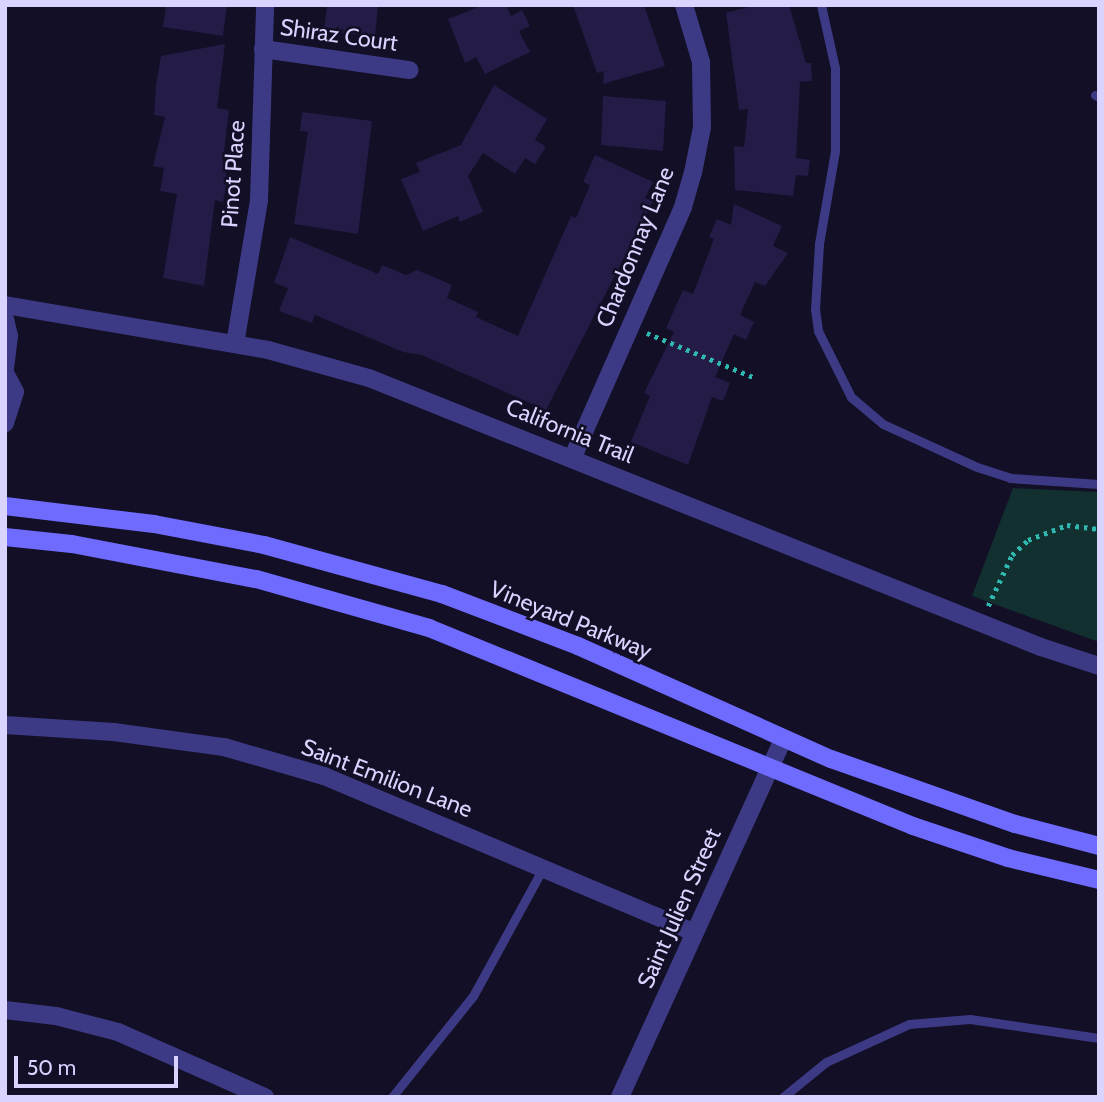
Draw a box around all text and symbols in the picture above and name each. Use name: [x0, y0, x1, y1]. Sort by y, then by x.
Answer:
street label: Shiraz Court: [278, 13, 400, 57]
street label: Pinot Place: [215, 119, 251, 229]
street label: Chardonnay Lane: [590, 163, 680, 331]
street label: California Trail: [502, 393, 638, 469]
street label: Vineyard Parkway: [486, 575, 656, 665]
street label: Saint Emilion Lane: [298, 733, 476, 823]
street label: Saint Julien Street: [631, 824, 727, 992]
scale bar: [18, 1042, 182, 1086]
text: 50 m: [27, 1055, 76, 1080]

